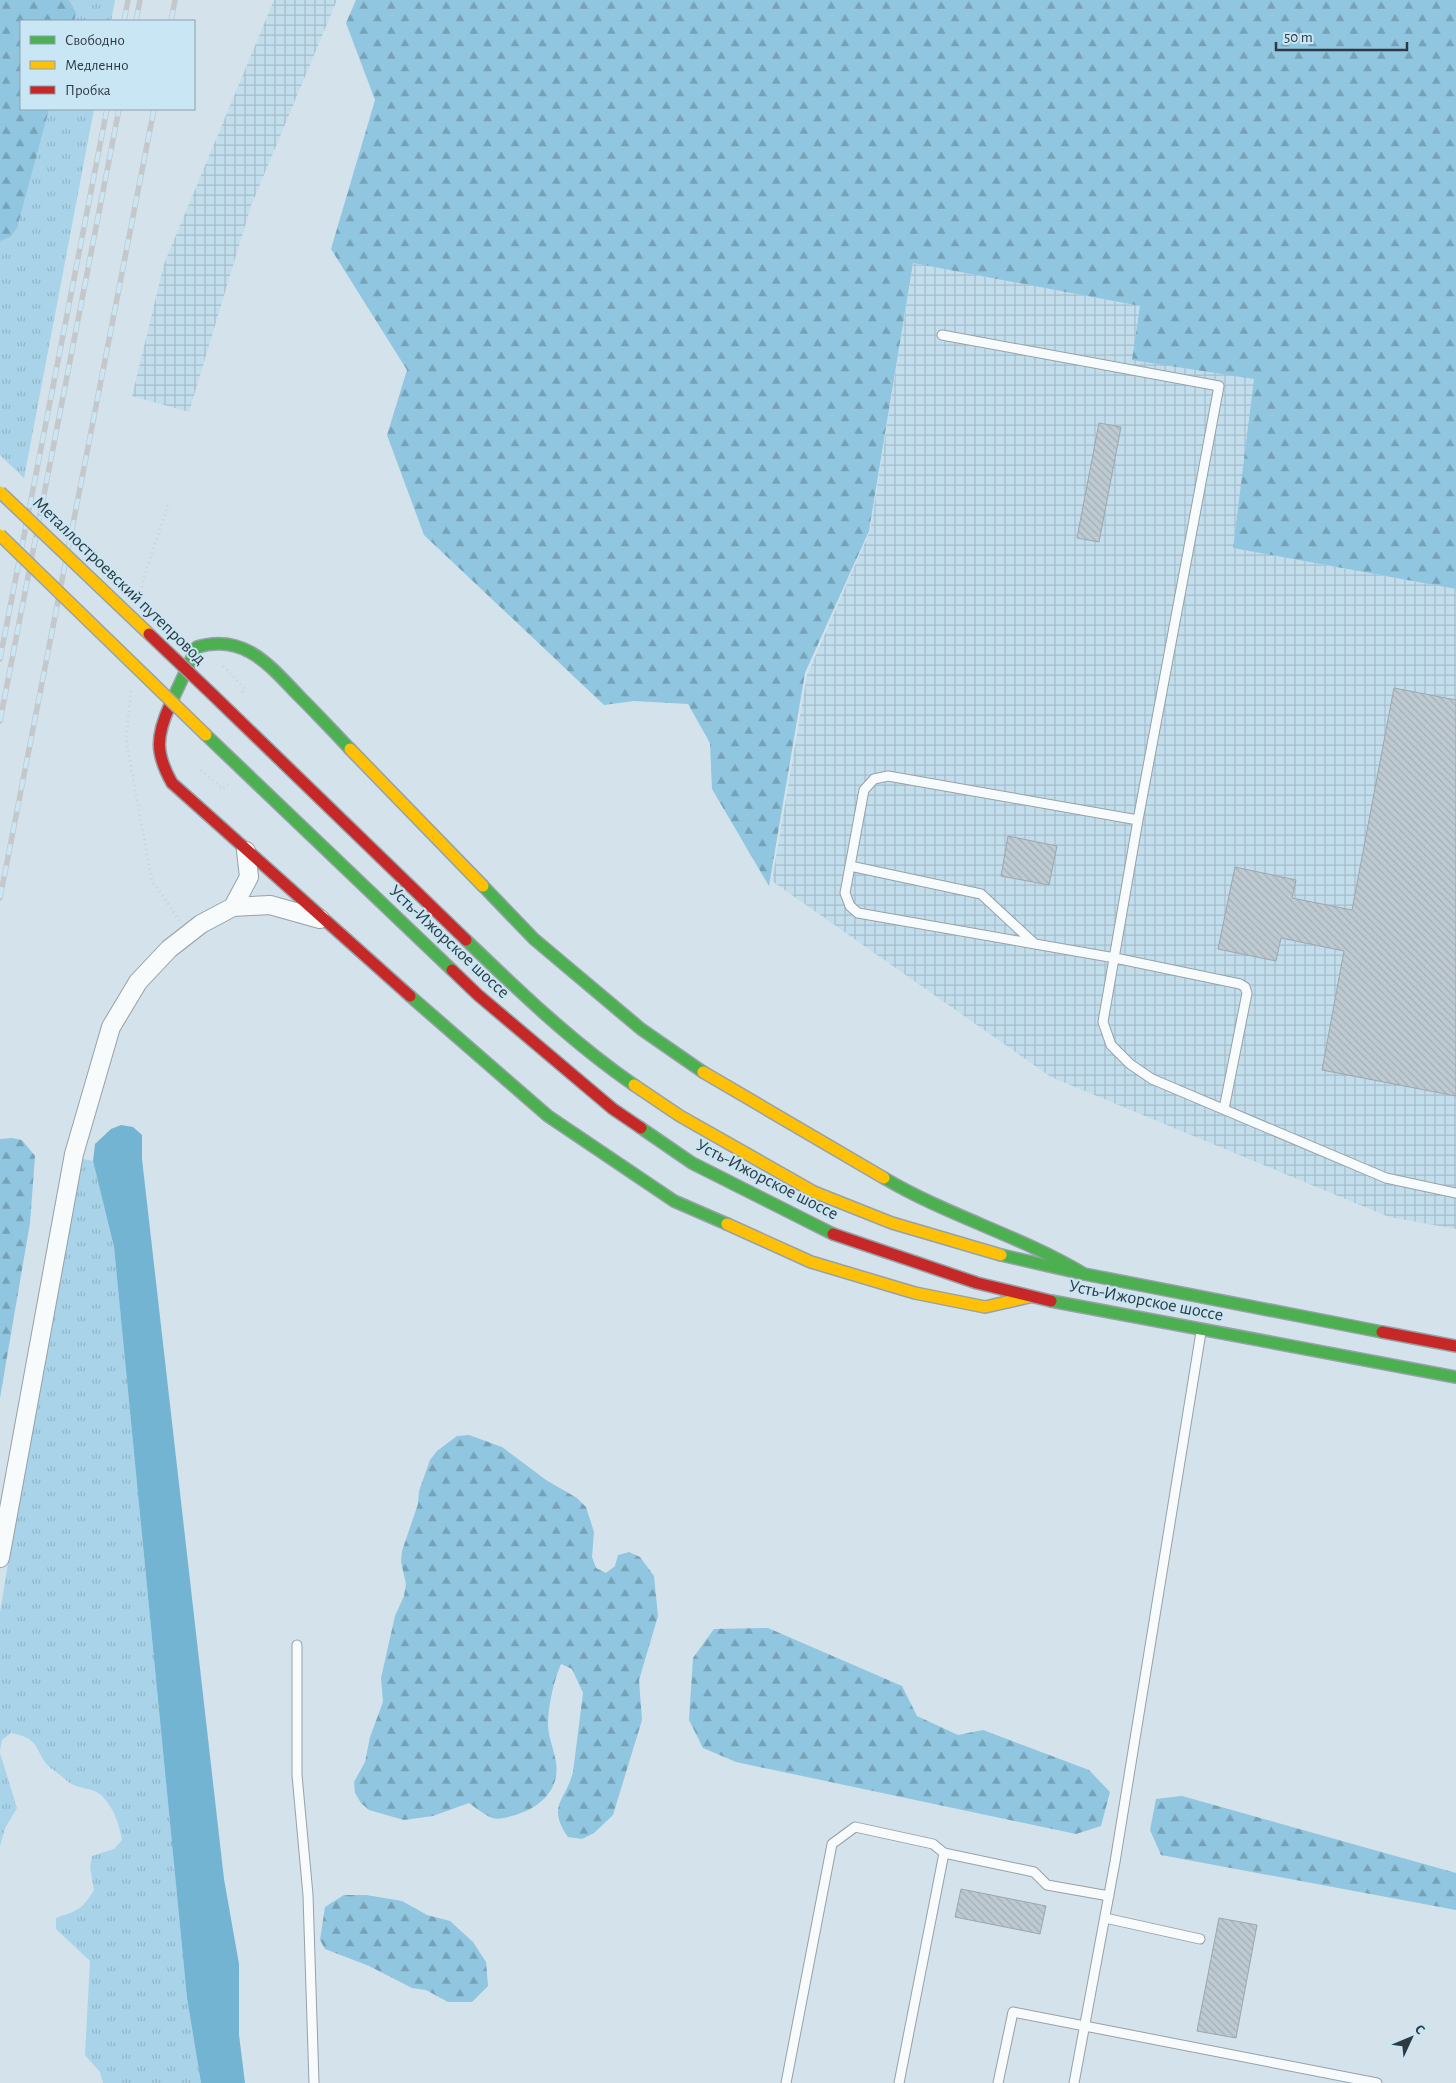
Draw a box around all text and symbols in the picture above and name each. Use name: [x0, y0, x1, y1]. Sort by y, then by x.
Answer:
legend: [20, 20, 195, 110]
scale bar: [1276, 20, 1407, 52]
text: 50 m: [1284, 30, 1313, 45]
text: Свободно: [65, 33, 125, 48]
text: Медленно: [65, 58, 129, 73]
text: Пробка: [65, 83, 111, 98]
street label: Металлостроевский путепровод: [29, 494, 209, 668]
street label: Усть-Ижорское шоссе: [385, 882, 513, 1002]
street label: Усть-Ижорское шоссе: [693, 1136, 841, 1224]
street label: Усть-Ижорское шоссе: [1067, 1277, 1225, 1325]
north arrow: [1386, 2013, 1436, 2063]
text: С: [1412, 2022, 1428, 2037]

